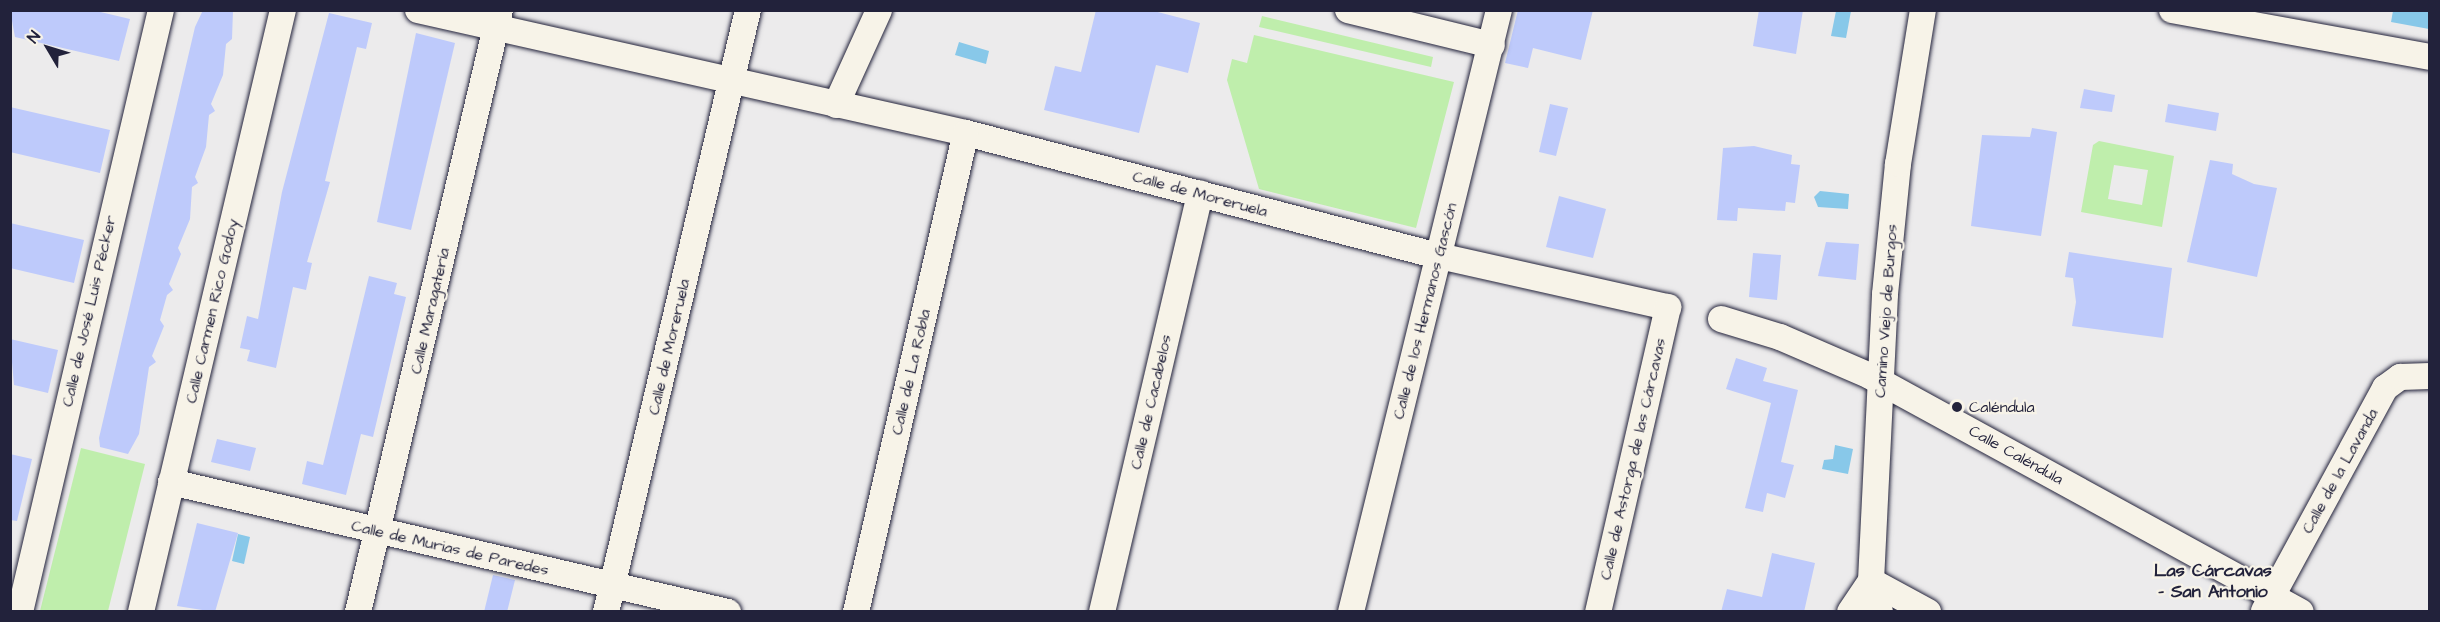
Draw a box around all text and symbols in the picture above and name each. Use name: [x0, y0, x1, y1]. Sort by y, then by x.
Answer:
north arrow: [18, 18, 78, 78]
text: N: [22, 26, 46, 48]
street label: Calle de Moreruela: [1130, 167, 1270, 221]
street label: Calle de los Hermanos Gascón: [1389, 201, 1461, 421]
street label: Calle de José Luis Pécker: [58, 213, 120, 409]
street label: Calle Carmen Rico Godoy: [181, 217, 243, 405]
street label: Camino Viejo de Burgos: [1870, 224, 1902, 398]
street label: Calle Maragatería: [406, 246, 454, 376]
street label: Calle de Moreruela: [644, 277, 694, 417]
street label: Calle de La Robla: [887, 307, 935, 437]
street label: Calle de Cacabelos: [1126, 333, 1176, 471]
street label: Calle de Astorga de las Cárcavas: [1596, 336, 1670, 582]
place label: Caléndula: [1969, 397, 2035, 417]
marker: Caléndula: [1950, 400, 1964, 414]
street label: Calle de la Lavanda: [2298, 405, 2382, 537]
street label: Calle Caléndula: [1965, 421, 2067, 489]
street label: Calle de Murias de Paredes: [349, 516, 551, 580]
district label: Las Cárcavas - San Antonio: [2154, 561, 2272, 604]

